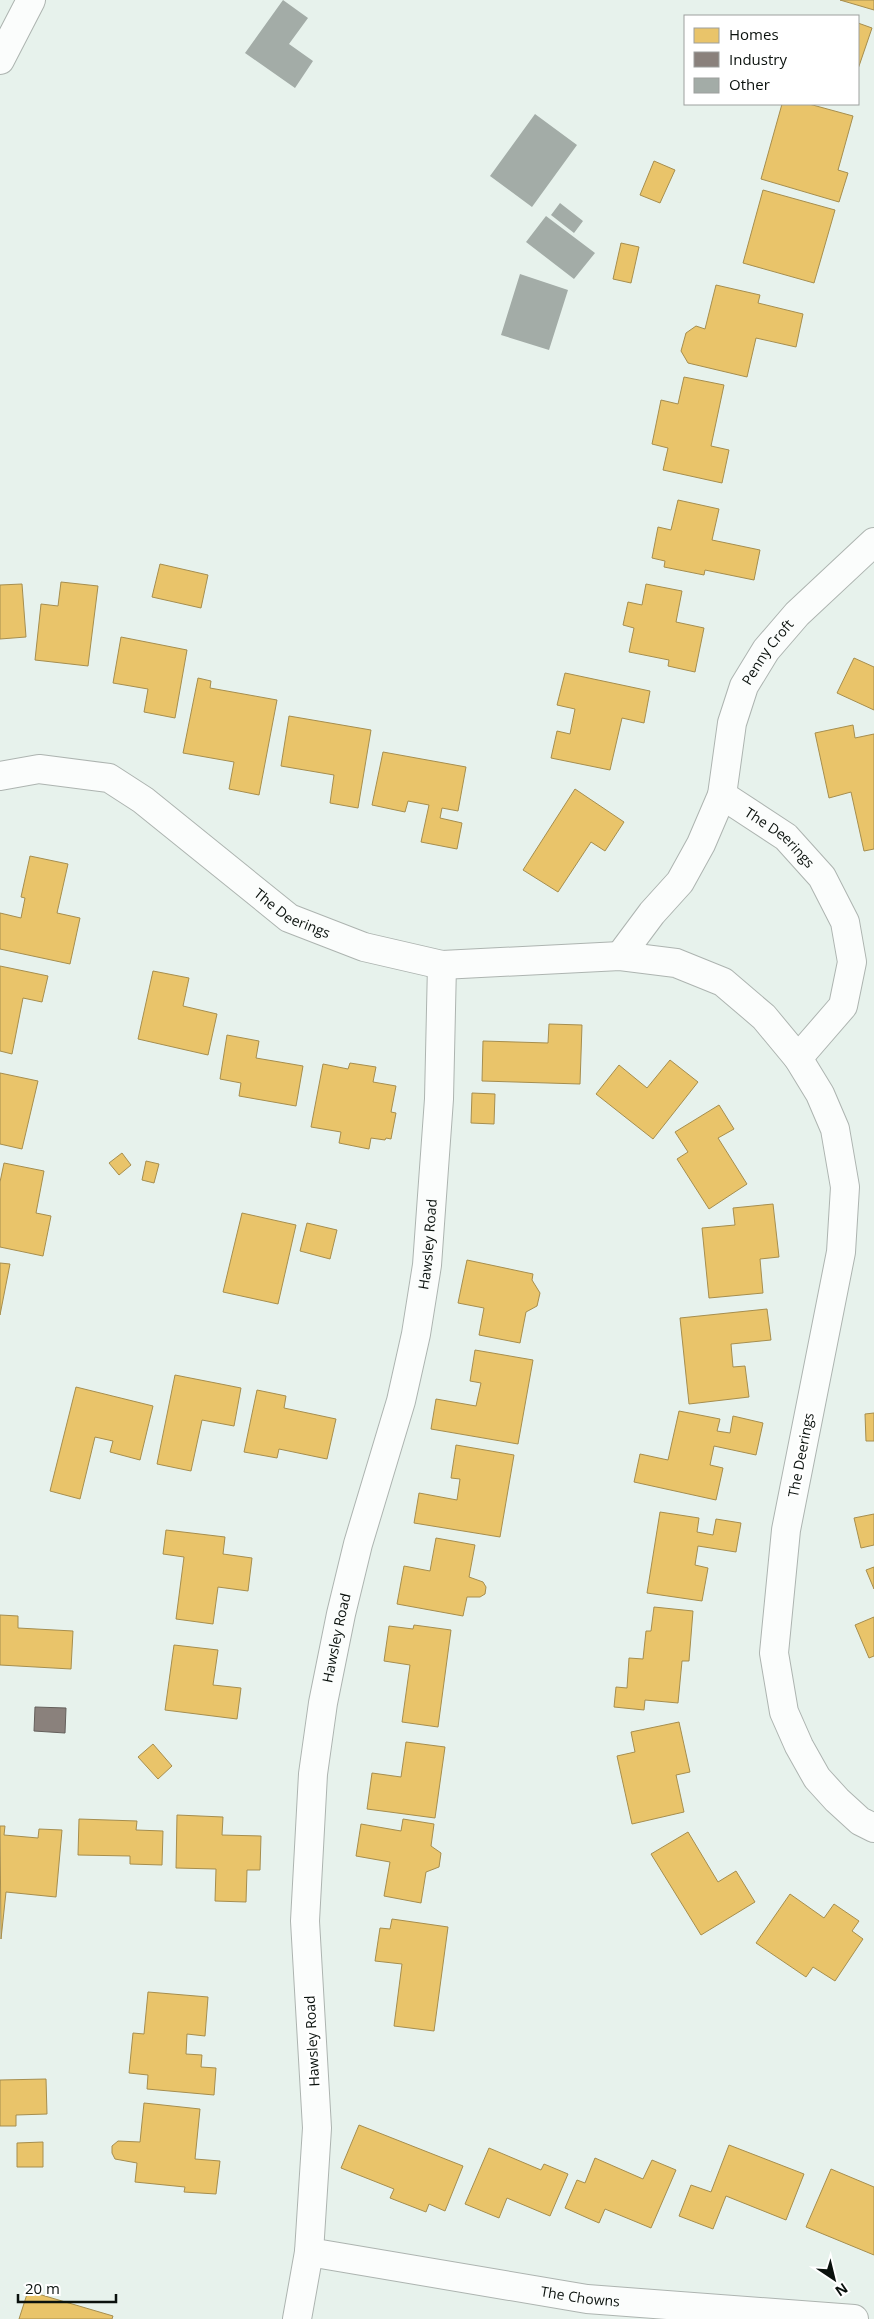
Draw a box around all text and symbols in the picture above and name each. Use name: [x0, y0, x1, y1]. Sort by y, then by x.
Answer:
legend: [684, 15, 859, 105]
text: Homes: [729, 24, 779, 44]
text: Industry: [729, 49, 787, 69]
text: Other: [729, 74, 770, 94]
street label: Penny Croft: [737, 615, 797, 688]
street label: The Deerings: [741, 803, 819, 872]
street label: The Deerings: [250, 884, 334, 942]
street label: Hawsley Road: [413, 1198, 441, 1291]
street label: The Deerings: [783, 1411, 818, 1499]
street label: Hawsley Road: [317, 1591, 355, 1684]
street label: Hawsley Road: [300, 1995, 323, 2087]
north arrow: [809, 2254, 859, 2304]
scale bar: [18, 2272, 115, 2304]
text: 20 m: [25, 2278, 60, 2298]
text: N: [832, 2279, 852, 2301]
street label: The Chowns: [539, 2281, 621, 2310]

